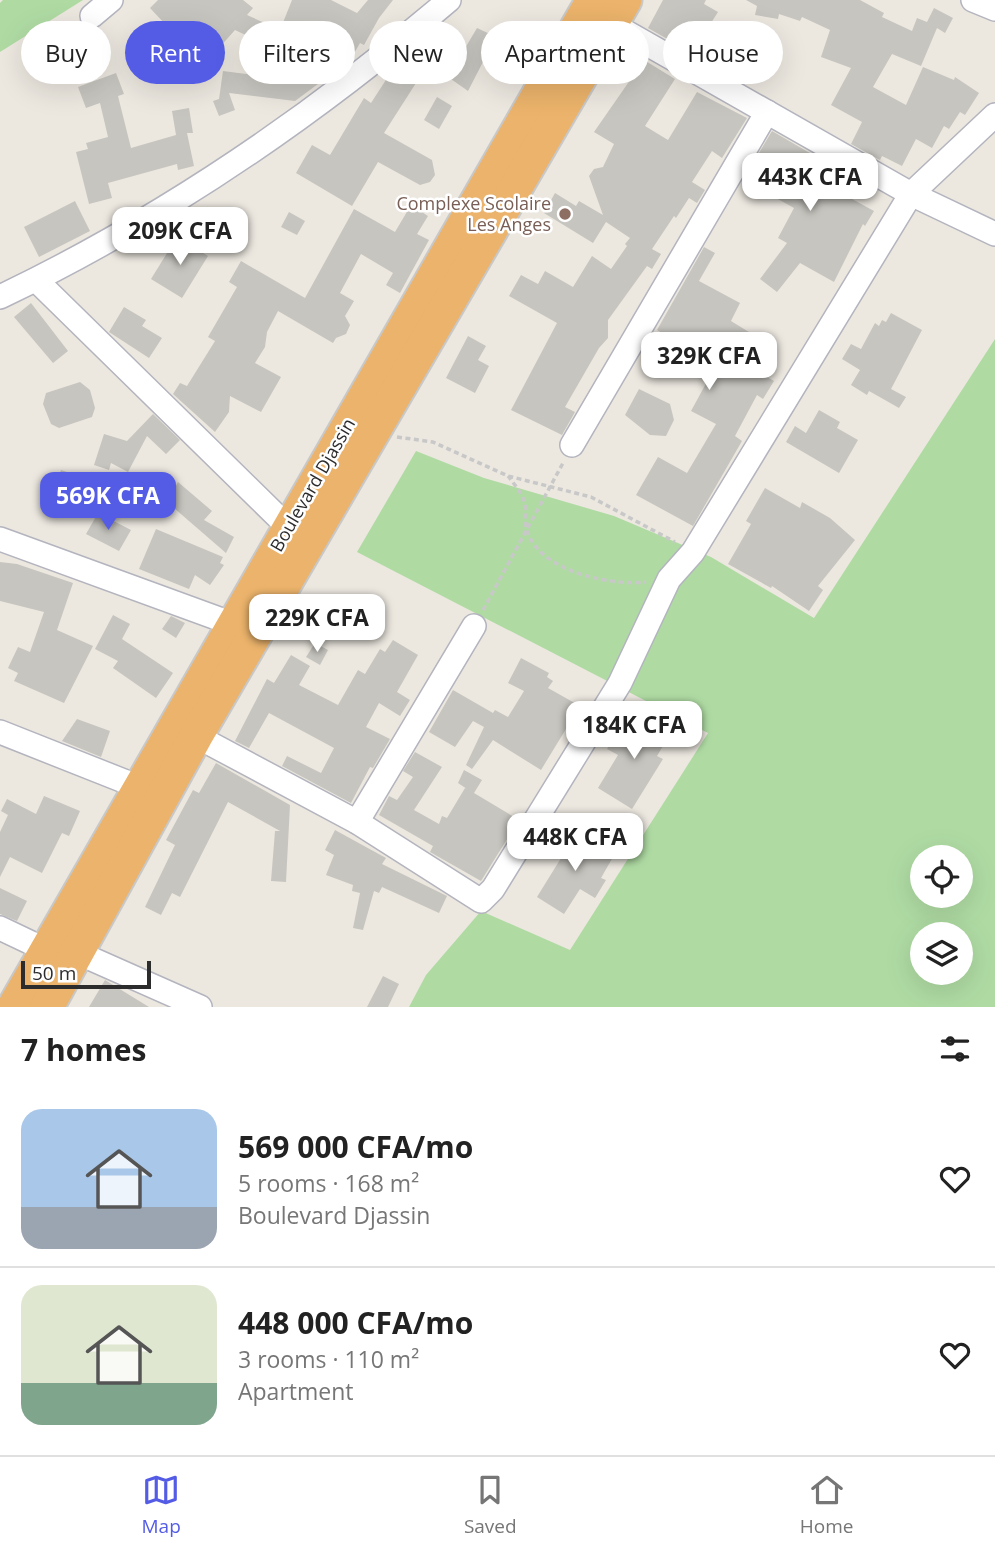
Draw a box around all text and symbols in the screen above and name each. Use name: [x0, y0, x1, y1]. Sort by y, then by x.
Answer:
chip: Buy: [21, 21, 111, 84]
chip: Rent: [125, 21, 225, 84]
chip: Filters: [239, 21, 355, 84]
chip: New: [369, 21, 467, 84]
chip: Apartment: [481, 21, 649, 84]
chip: House: [663, 21, 783, 84]
pin: 443K CFA: [738, 154, 882, 213]
text: 443K CFA: [758, 160, 862, 192]
place label: Complexe Scolaire Les Anges: [396, 191, 551, 236]
marker: Complexe Scolaire Les Anges: [557, 206, 573, 222]
pin: 209K CFA: [108, 208, 252, 267]
text: 209K CFA: [128, 214, 232, 246]
pin: 329K CFA: [637, 332, 781, 392]
text: 329K CFA: [657, 339, 761, 371]
street label: Boulevard Djassin: [264, 413, 360, 556]
pin: 569K CFA: [36, 472, 180, 532]
text: 569K CFA: [56, 479, 160, 511]
pin: 229K CFA: [245, 594, 389, 654]
text: 229K CFA: [265, 601, 369, 633]
pin: 184K CFA: [562, 702, 706, 761]
text: 184K CFA: [582, 708, 686, 740]
pin: 448K CFA: [503, 814, 647, 873]
text: 448K CFA: [523, 820, 627, 852]
map controls: [910, 845, 973, 985]
button: locate: [910, 845, 973, 908]
button: layers: [910, 922, 973, 985]
scale bar: [21, 958, 150, 990]
text: 50 m: [32, 960, 76, 986]
text: 7 homes: [21, 1029, 146, 1070]
icon: filters: [936, 1030, 974, 1068]
text: 569 000 CFA/mo: [238, 1126, 473, 1167]
icon: home: [77, 1137, 161, 1221]
icon: heart: [936, 1160, 974, 1198]
text: 5 rooms · 168 m²: [238, 1167, 419, 1199]
text: Boulevard Djassin: [238, 1199, 430, 1231]
text: 448 000 CFA/mo: [238, 1302, 473, 1343]
icon: home: [77, 1313, 161, 1397]
icon: heart: [936, 1336, 974, 1374]
text: 3 rooms · 110 m²: [238, 1343, 419, 1375]
text: Apartment: [238, 1375, 354, 1407]
tab: Map: [142, 1471, 181, 1539]
tab: Saved: [464, 1471, 517, 1539]
tab: Home: [800, 1471, 853, 1539]

